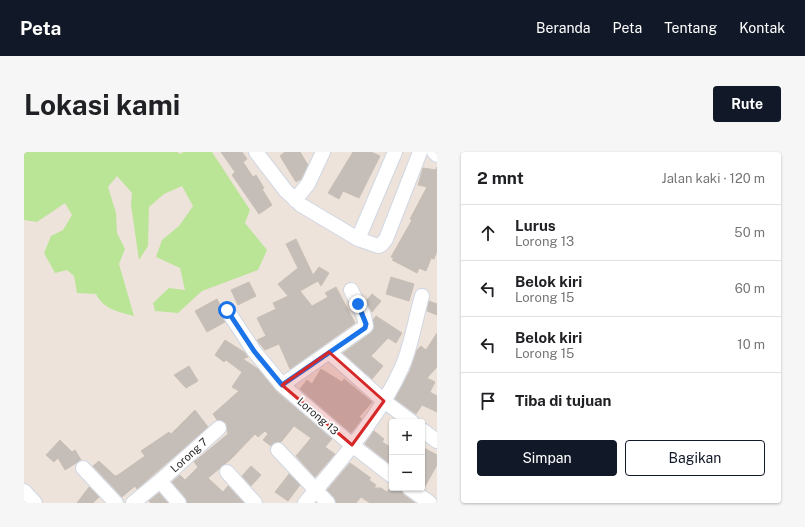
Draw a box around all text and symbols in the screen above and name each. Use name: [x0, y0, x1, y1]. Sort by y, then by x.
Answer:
text: Peta: [20, 17, 61, 39]
text: Beranda: [536, 20, 591, 36]
text: Peta: [613, 20, 642, 36]
text: Tentang: [664, 20, 717, 36]
text: Kontak: [739, 20, 785, 36]
button: Rute: [713, 86, 781, 122]
text: Lokasi kami: [24, 88, 180, 121]
text: 2 mnt: [477, 168, 524, 188]
text: Jalan kaki · 120 m: [662, 171, 765, 186]
text: Lurus: [515, 217, 556, 234]
icon: ahead: [477, 222, 499, 244]
text: 50 m: [734, 225, 765, 240]
text: Lorong 13: [515, 234, 574, 249]
text: Belok kiri: [515, 273, 582, 290]
icon: left: [477, 278, 499, 300]
text: 60 m: [735, 281, 765, 296]
text: Lorong 15: [515, 290, 574, 305]
route end: [349, 295, 367, 313]
route start: [218, 301, 236, 319]
text: Belok kiri: [515, 329, 582, 346]
icon: left: [477, 334, 499, 356]
text: 10 m: [737, 337, 765, 352]
text: Lorong 15: [515, 346, 574, 361]
icon: arrive: [477, 390, 499, 412]
text: Tiba di tujuan: [515, 392, 611, 409]
street label: Lorong 13: [295, 395, 341, 437]
map controls: [389, 419, 425, 491]
button: +: [389, 419, 425, 455]
street label: Lorong 7: [168, 435, 210, 475]
button: Simpan: [477, 440, 617, 476]
button: Bagikan: [625, 440, 765, 476]
button: −: [389, 455, 425, 491]

